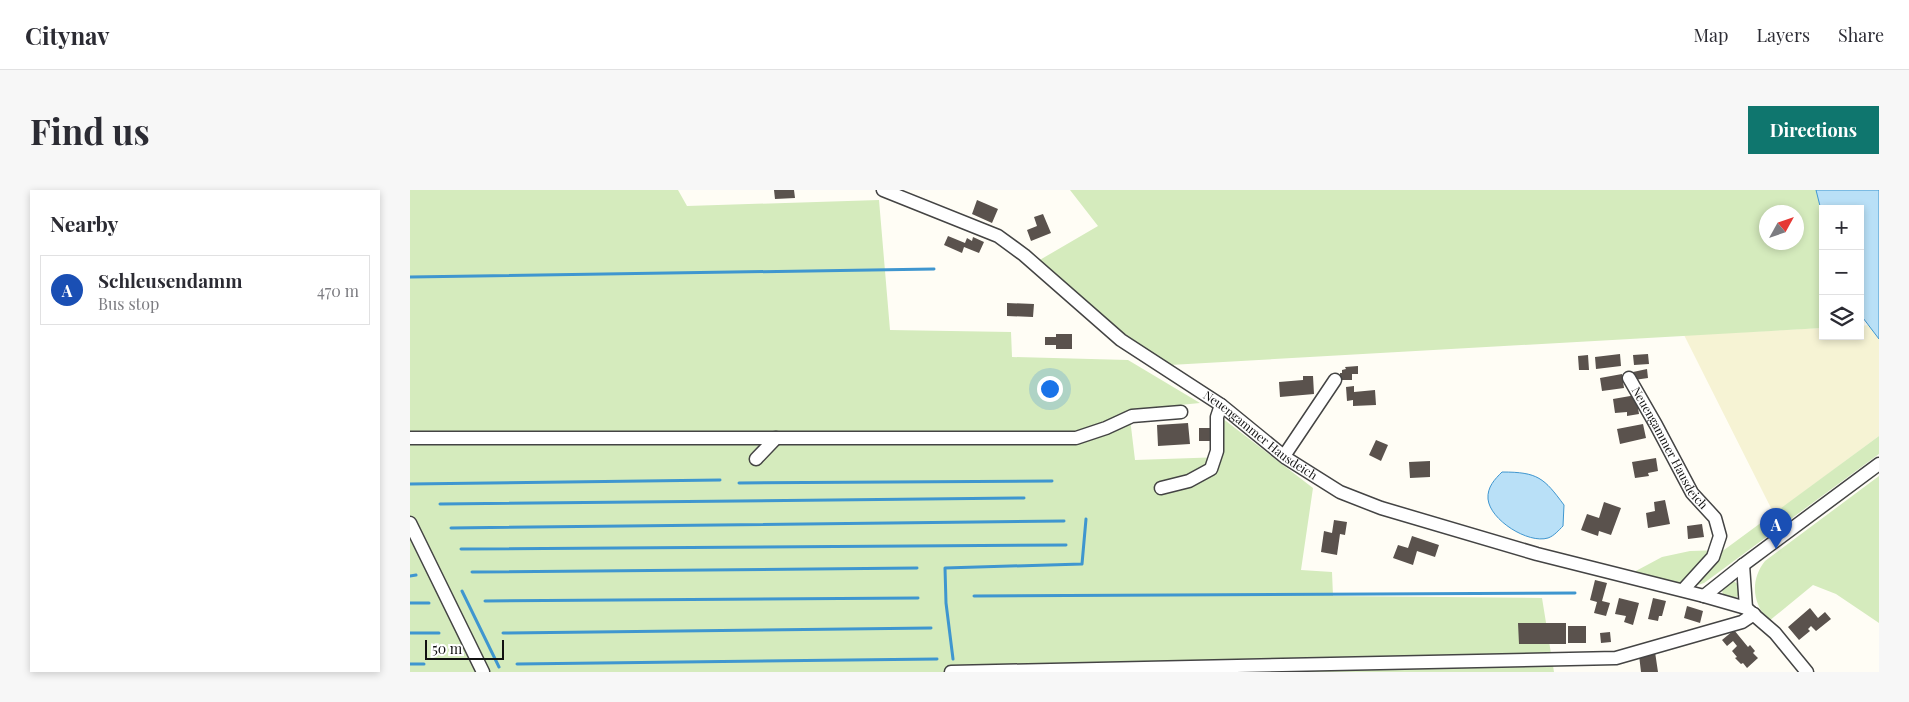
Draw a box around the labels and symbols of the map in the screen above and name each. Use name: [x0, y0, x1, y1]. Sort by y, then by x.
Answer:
north arrow: [1759, 205, 1804, 250]
your location: [1037, 376, 1063, 402]
street label: Neuengammer Hausdeich: [1629, 383, 1712, 512]
street label: Neuengammer Hausdeich: [1201, 387, 1321, 483]
pin: A: [1760, 508, 1792, 549]
scale bar: [425, 637, 504, 660]

